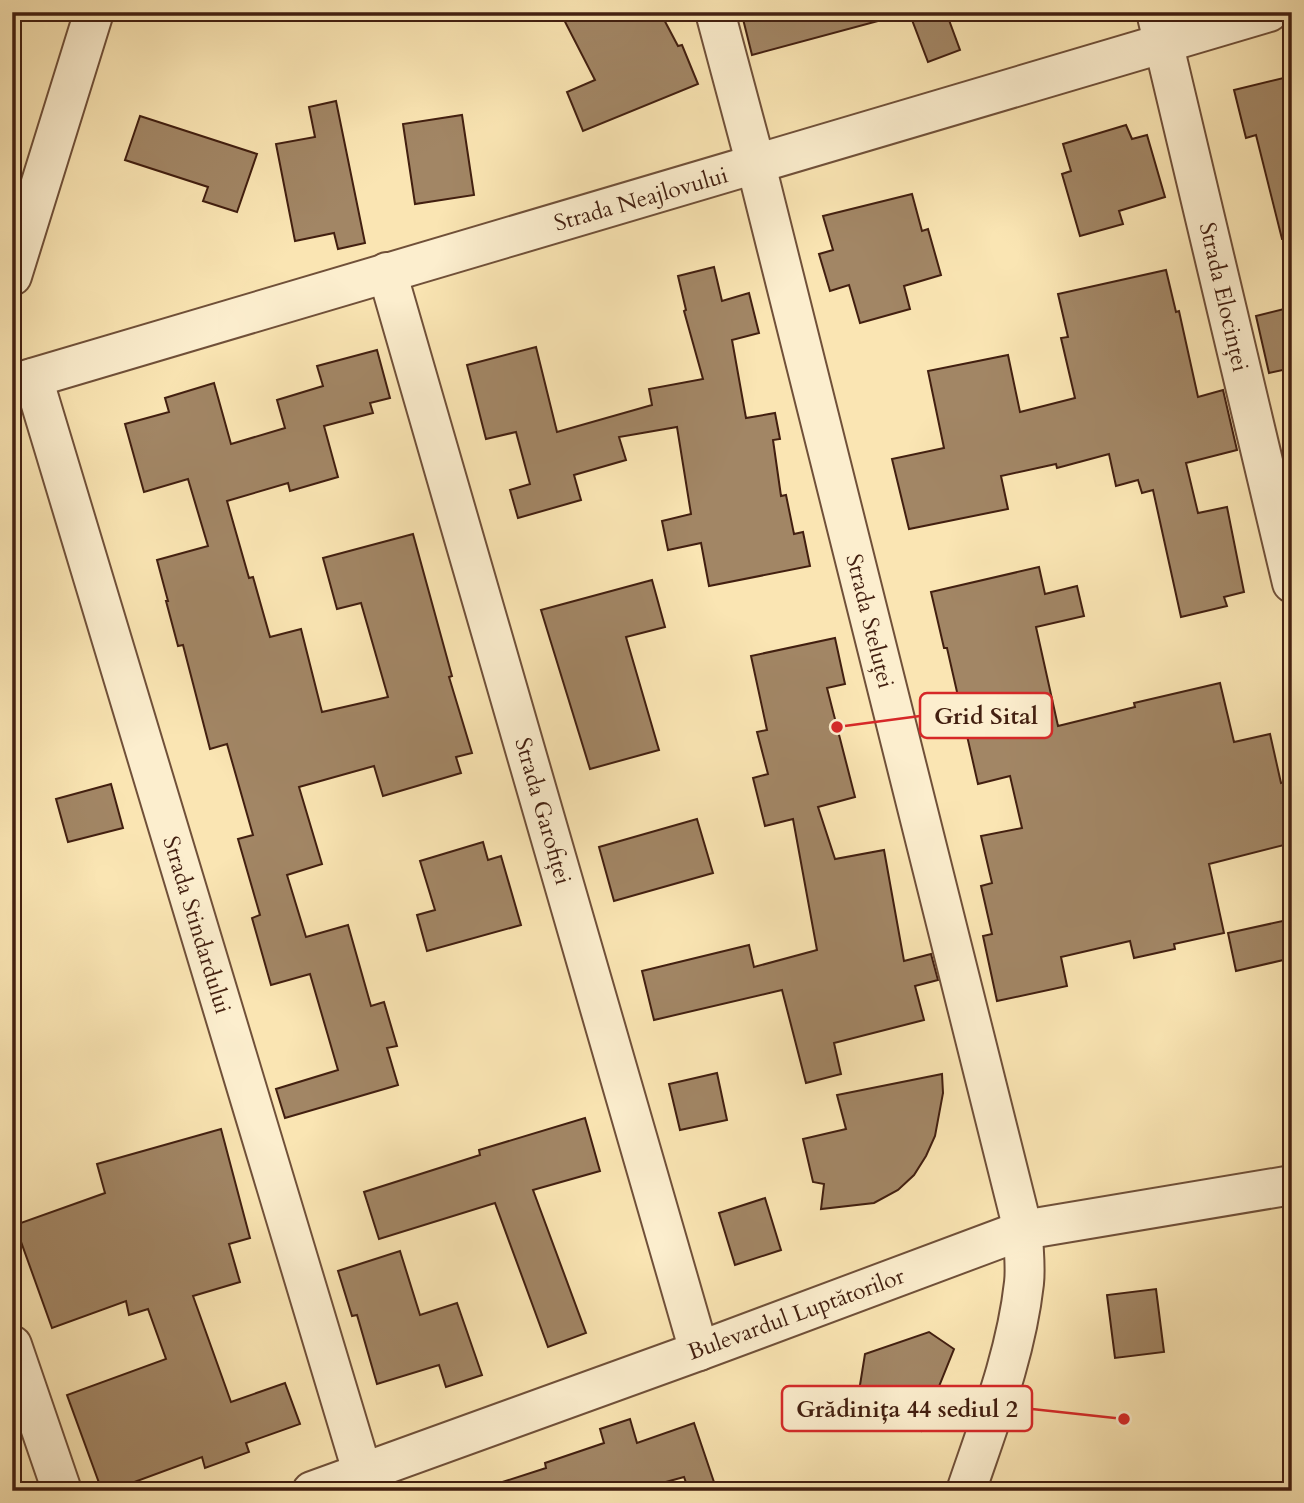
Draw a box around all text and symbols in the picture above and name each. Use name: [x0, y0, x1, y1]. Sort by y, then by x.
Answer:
street label: Strada Neajlovului: [550, 159, 732, 239]
street label: Strada Elocinței: [1192, 219, 1256, 375]
street label: Strada Steluței: [838, 551, 902, 691]
callout: Grid Sital: [920, 693, 1052, 738]
text: Grid Sital: [934, 700, 1038, 733]
street label: Strada Garofiței: [507, 734, 579, 888]
street label: Strada Stindardului: [155, 832, 239, 1018]
street label: Bulevardul Luptătorilor: [683, 1260, 909, 1368]
callout: Grădinița 44 sediul 2: [782, 1386, 1032, 1431]
text: Grădinița 44 sediul 2: [796, 1393, 1018, 1426]

